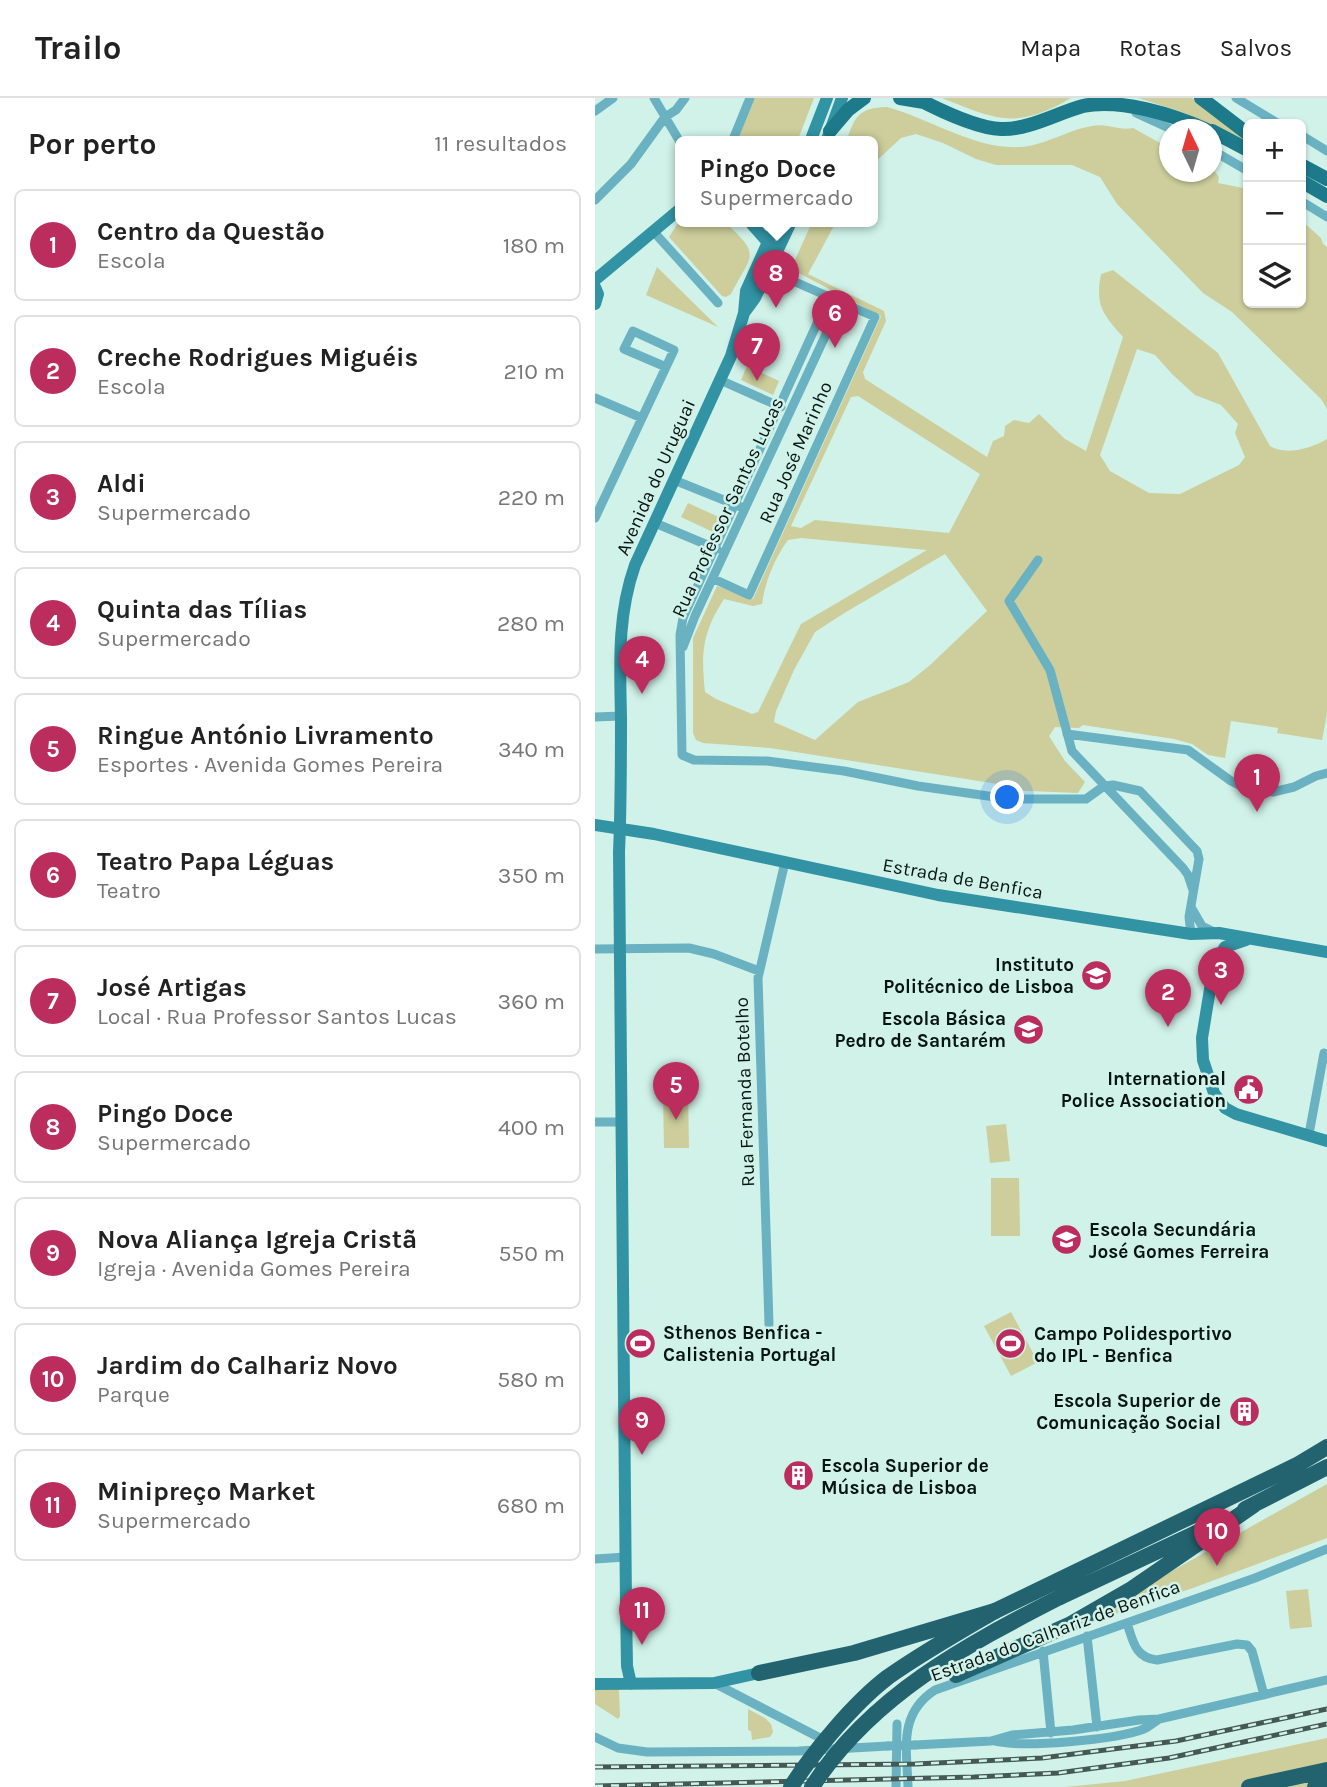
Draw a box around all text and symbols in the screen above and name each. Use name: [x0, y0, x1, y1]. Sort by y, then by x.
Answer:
text: Trailo: [35, 29, 122, 67]
text: Mapa: [1020, 34, 1081, 62]
text: Rotas: [1119, 34, 1182, 62]
text: Salvos: [1220, 34, 1292, 62]
north arrow: [1159, 119, 1222, 182]
map controls: [1243, 119, 1306, 308]
button: +: [1243, 119, 1306, 182]
text: Por perto: [28, 126, 157, 162]
text: 11 resultados: [434, 130, 567, 157]
popup: [675, 136, 878, 227]
text: Pingo Doce: [700, 153, 836, 184]
button: −: [1243, 182, 1306, 245]
text: Supermercado: [700, 184, 853, 211]
text: Centro da Questão: [97, 216, 325, 247]
text: 1: [49, 232, 57, 259]
text: 180 m: [503, 232, 565, 259]
button: layers: [1243, 245, 1306, 308]
text: Escola: [97, 247, 166, 274]
pin: 8: [753, 250, 799, 308]
pin: 6: [812, 290, 858, 348]
pin: 7: [734, 323, 780, 381]
text: Creche Rodrigues Miguéis: [97, 342, 418, 373]
text: 2: [46, 358, 60, 385]
text: 210 m: [503, 358, 565, 385]
text: Escola: [97, 373, 166, 400]
street label: Rua José Marinho: [755, 378, 837, 527]
street label: Rua Professor Santos Lucas: [667, 394, 789, 621]
street label: Avenida do Uruguai: [612, 396, 700, 559]
text: Aldi: [97, 468, 146, 499]
text: 3: [46, 484, 60, 511]
text: 220 m: [498, 484, 565, 511]
text: Supermercado: [97, 499, 251, 526]
text: Quinta das Tílias: [97, 594, 307, 625]
text: 4: [46, 610, 60, 637]
text: 280 m: [497, 610, 565, 637]
text: Supermercado: [97, 625, 251, 652]
pin: 4: [619, 636, 665, 694]
text: Ringue António Livramento: [97, 720, 434, 751]
text: 5: [46, 736, 60, 763]
text: 340 m: [498, 736, 565, 763]
text: Esportes · Avenida Gomes Pereira: [97, 751, 443, 778]
pin: 1: [1234, 754, 1280, 812]
your location: [990, 780, 1024, 814]
text: Teatro Papa Léguas: [97, 846, 334, 877]
street label: Estrada de Benfica: [881, 854, 1045, 904]
text: 6: [46, 862, 60, 889]
text: 350 m: [498, 862, 565, 889]
text: Teatro: [97, 877, 161, 904]
pin: 3: [1198, 947, 1244, 1005]
place label: Instituto Politécnico de Lisboa: [883, 954, 1074, 998]
school or university icon: Instituto Politécnico de Lisboa: [1080, 958, 1114, 992]
pin: 2: [1145, 969, 1191, 1027]
text: José Artigas: [97, 972, 247, 1003]
text: 7: [47, 988, 59, 1015]
text: 360 m: [498, 988, 565, 1015]
street label: Rua Fernanda Botelho: [731, 997, 759, 1187]
text: Local · Rua Professor Santos Lucas: [97, 1003, 457, 1030]
place label: Escola Básica Pedro de Santarém: [834, 1008, 1006, 1052]
school or university icon: Escola Básica Pedro de Santarém: [1012, 1012, 1046, 1046]
pin: 5: [653, 1062, 699, 1120]
place label: International Police Association: [1061, 1068, 1226, 1112]
public building icon: International Police Association: [1232, 1072, 1266, 1106]
text: Pingo Doce: [97, 1098, 233, 1129]
text: 8: [46, 1114, 60, 1141]
text: 400 m: [498, 1114, 565, 1141]
text: Supermercado: [97, 1129, 251, 1156]
place label: Escola Secundária José Gomes Ferreira: [1089, 1219, 1269, 1263]
school or university icon: Escola Secundária José Gomes Ferreira: [1049, 1223, 1083, 1257]
text: Nova Aliança Igreja Cristã: [97, 1224, 417, 1255]
text: 9: [46, 1240, 60, 1267]
text: 550 m: [498, 1240, 565, 1267]
text: Igreja · Avenida Gomes Pereira: [97, 1255, 411, 1282]
place label: Sthenos Benfica - Calistenia Portugal: [663, 1322, 836, 1366]
place label: Campo Polidesportivo do IPL - Benfica: [1034, 1323, 1232, 1367]
sports icon: Sthenos Benfica - Calistenia Portugal: [623, 1326, 657, 1360]
sports icon: Campo Polidesportivo do IPL - Benfica: [994, 1327, 1028, 1361]
text: Jardim do Calhariz Novo: [97, 1350, 398, 1381]
text: 10: [42, 1366, 64, 1393]
text: 580 m: [497, 1366, 565, 1393]
text: Parque: [97, 1381, 170, 1408]
place label: Escola Superior de Comunicação Social: [1036, 1390, 1221, 1434]
building icon: Escola Superior de Comunicação Social: [1227, 1394, 1261, 1428]
pin: 9: [619, 1397, 665, 1455]
place label: Escola Superior de Música de Lisboa: [821, 1455, 989, 1499]
building icon: Escola Superior de Música de Lisboa: [781, 1459, 815, 1493]
text: Minipreço Market: [97, 1476, 315, 1507]
text: 11: [45, 1492, 61, 1519]
text: 680 m: [497, 1492, 565, 1519]
text: Supermercado: [97, 1507, 251, 1534]
pin: 10: [1194, 1508, 1240, 1566]
street label: Estrada do Calhariz de Benfica: [928, 1575, 1183, 1686]
pin: 11: [619, 1587, 665, 1645]

